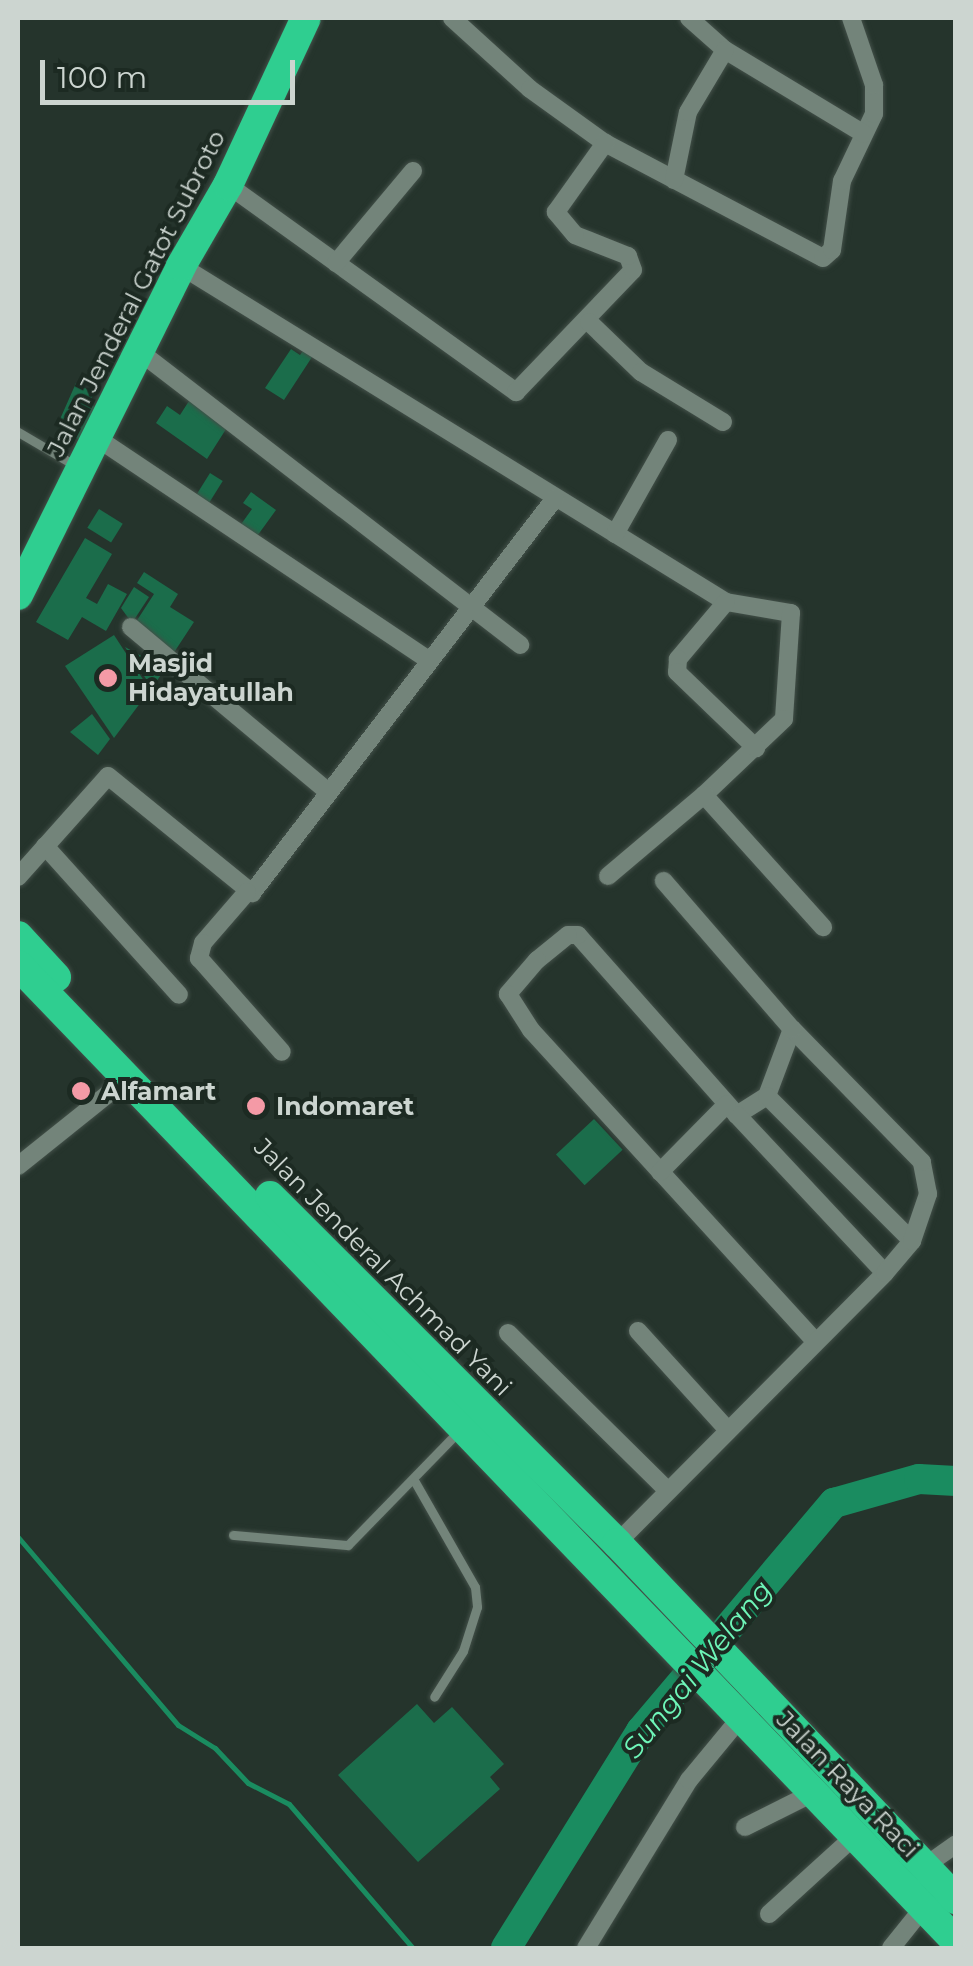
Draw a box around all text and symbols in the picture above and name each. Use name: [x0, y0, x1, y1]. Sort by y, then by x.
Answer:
scale bar: [45, 40, 300, 102]
text: 100 m: [57, 59, 147, 96]
street label: Jalan Jenderal Gatot Subroto: [41, 125, 231, 461]
place label: Masjid Hidayatullah: [128, 649, 294, 708]
marker: Masjid Hidayatullah: [97, 667, 119, 689]
place label: Alfamart: [101, 1076, 216, 1106]
marker: Alfamart: [70, 1080, 92, 1102]
place label: Indomaret: [276, 1091, 414, 1121]
marker: Indomaret: [245, 1095, 267, 1117]
street label: Jalan Jenderal Achmad Yani: [248, 1132, 518, 1402]
water label: Sungai Welang: [615, 1574, 779, 1764]
street label: Jalan Raya Raci: [770, 1704, 926, 1864]

